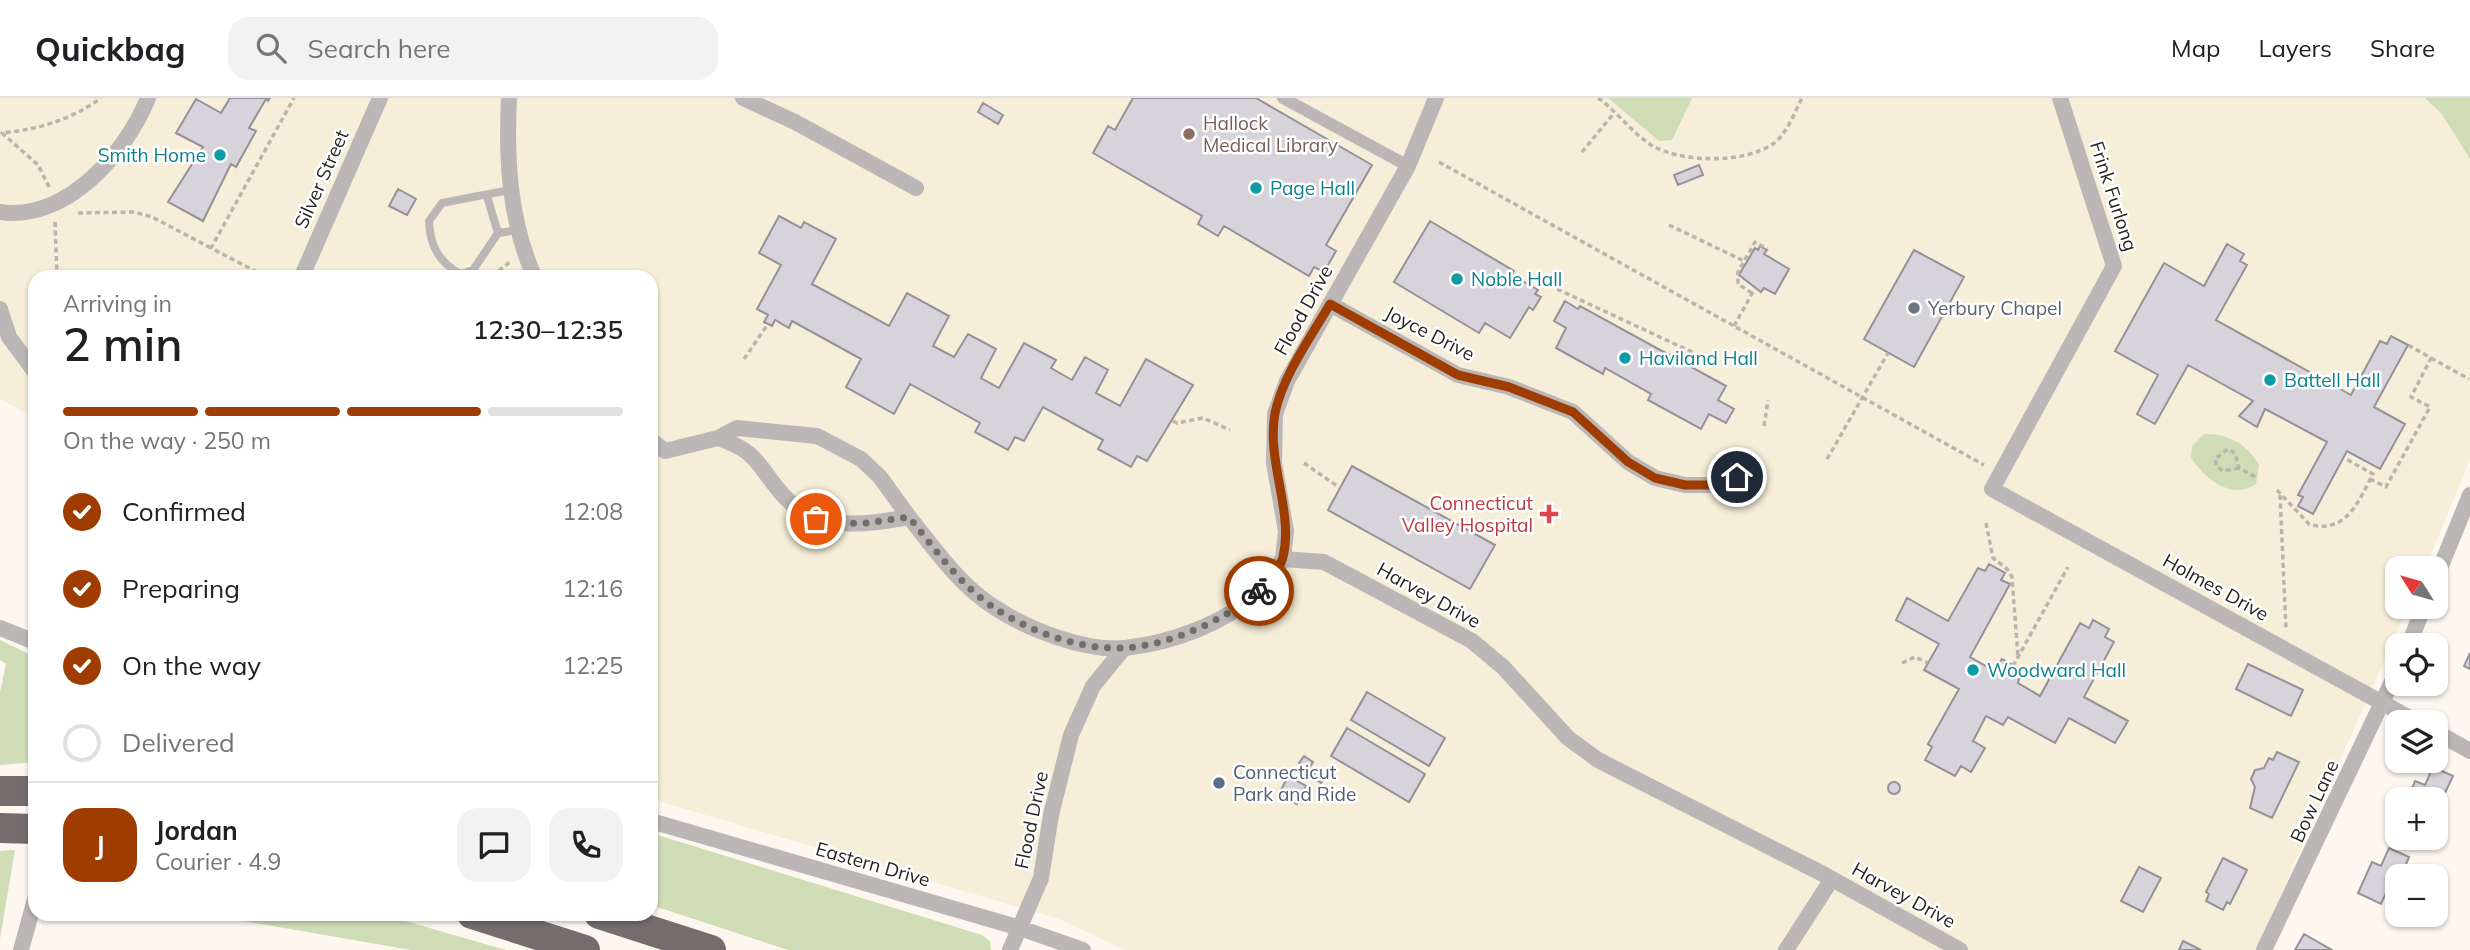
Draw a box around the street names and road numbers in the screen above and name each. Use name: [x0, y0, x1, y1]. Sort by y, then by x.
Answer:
street label: Silver Street: [289, 126, 354, 232]
street label: Frink Furlong: [2085, 138, 2143, 254]
street label: Flood Drive: [1268, 261, 1338, 359]
street label: Joyce Drive: [1381, 300, 1479, 366]
street label: Holmes Drive: [2159, 548, 2273, 626]
street label: Harvey Drive: [1373, 557, 1485, 633]
street label: Bow Lane: [2284, 756, 2344, 846]
street label: Flood Drive: [1009, 769, 1053, 871]
street label: Eastern Drive: [813, 836, 933, 892]
street label: Harvey Drive: [1848, 857, 1960, 933]

